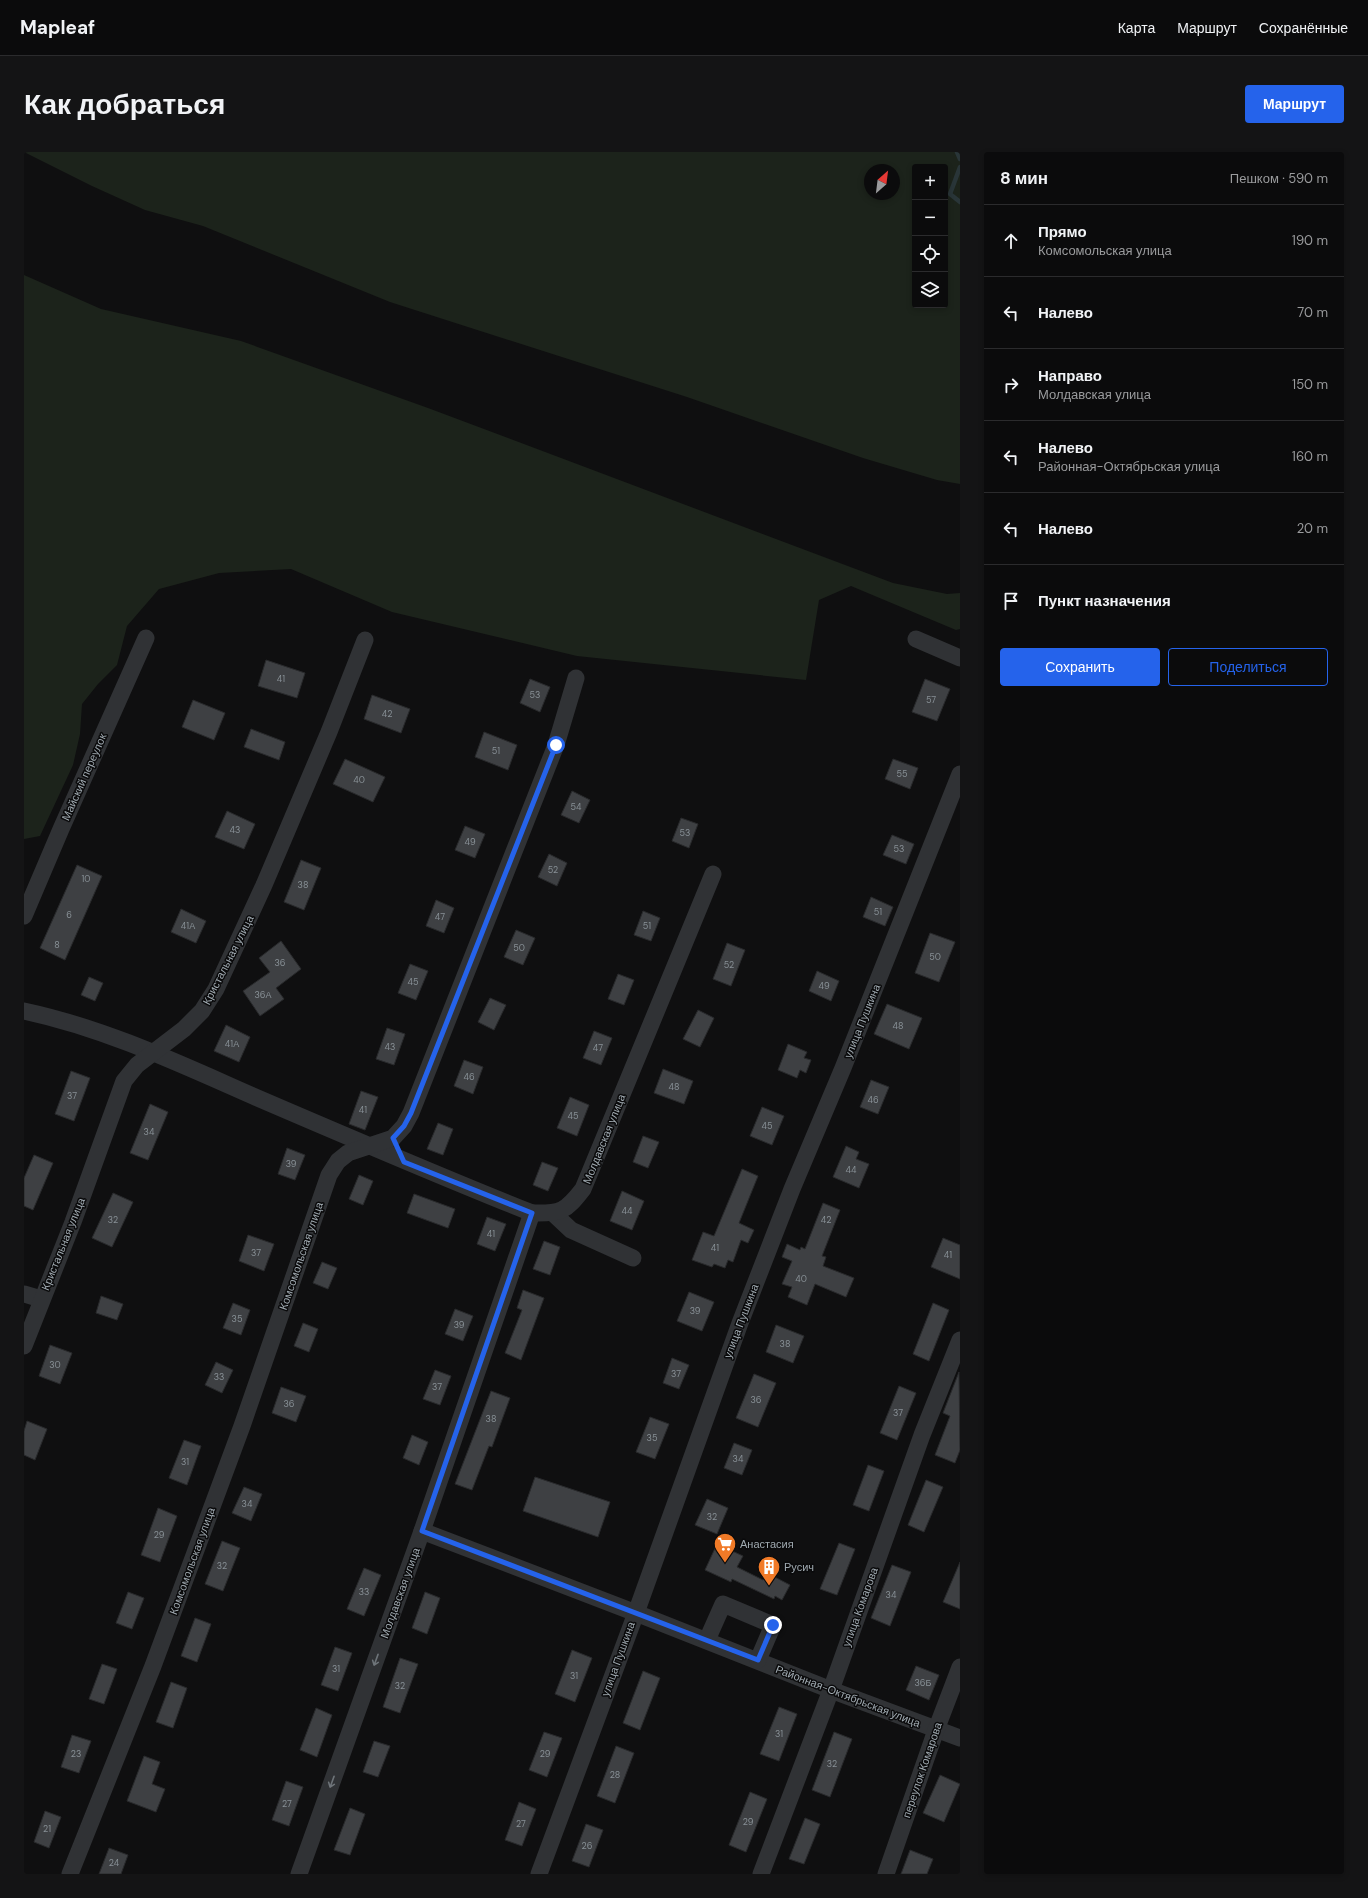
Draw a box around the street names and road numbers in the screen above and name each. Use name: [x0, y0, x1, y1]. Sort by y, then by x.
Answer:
street label: Майский переулок: [58, 731, 110, 823]
street label: Кристальная улица: [199, 912, 257, 1007]
street label: улица Пушкина: [841, 981, 884, 1060]
street label: Молдавская улица: [580, 1091, 629, 1186]
street label: Кристальная улица: [38, 1195, 88, 1292]
street label: Комсомольская улица: [276, 1199, 326, 1312]
street label: улица Пушкина: [720, 1281, 762, 1360]
street label: Комсомольская улица: [166, 1505, 218, 1617]
street label: Молдавская улица: [377, 1545, 423, 1640]
street label: улица Комарова: [839, 1565, 881, 1649]
street label: улица Пушкина: [598, 1619, 638, 1698]
street label: Районная-Октябрьская улица: [774, 1662, 923, 1730]
street label: переулок Комарова: [899, 1720, 945, 1820]

